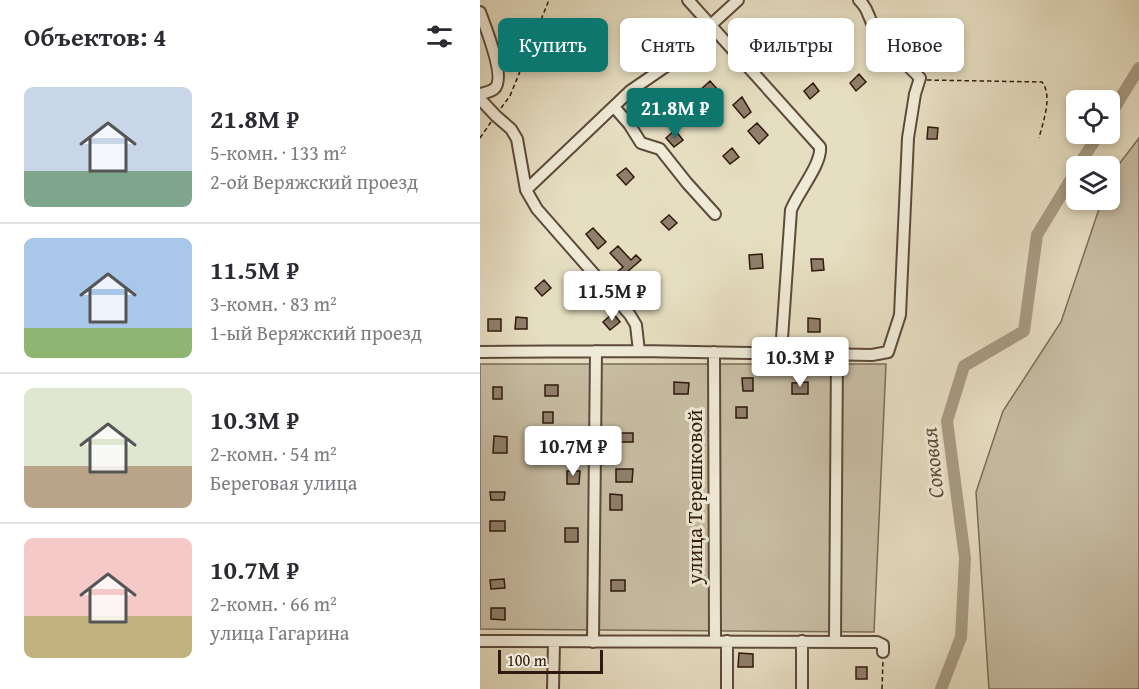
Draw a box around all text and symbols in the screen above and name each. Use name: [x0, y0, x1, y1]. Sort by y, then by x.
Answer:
text: Объектов: 4: [24, 17, 167, 56]
chip: Купить: [498, 18, 608, 72]
chip: Снять: [620, 18, 716, 72]
chip: Фильтры: [728, 18, 854, 72]
chip: Новое: [866, 18, 964, 72]
icon: filters: [423, 20, 456, 53]
pin: 21.8M ₽: [620, 88, 730, 139]
map controls: [1066, 90, 1120, 210]
button: locate: [1066, 90, 1120, 144]
text: 21.8M ₽: [641, 93, 709, 122]
text: 21.8M ₽: [210, 99, 299, 138]
icon: home: [72, 111, 144, 183]
text: 5-комн. · 133 m²: [210, 138, 346, 167]
button: layers: [1066, 156, 1120, 210]
text: 2-ой Веряжский проезд: [210, 167, 418, 196]
text: 11.5M ₽: [210, 250, 299, 289]
icon: home: [72, 262, 144, 334]
pin: 11.5M ₽: [557, 271, 667, 322]
text: 11.5M ₽: [578, 276, 646, 305]
text: 3-комн. · 83 m²: [210, 289, 337, 318]
text: 1-ый Веряжский проезд: [210, 318, 422, 347]
pin: 10.3M ₽: [745, 337, 855, 388]
text: 10.3M ₽: [766, 342, 834, 371]
text: 10.3M ₽: [210, 400, 299, 439]
street label: улица Терешковой: [679, 409, 710, 586]
icon: home: [72, 412, 144, 484]
pin: 10.7M ₽: [518, 426, 628, 477]
water label: Соковая: [912, 426, 952, 500]
text: 10.7M ₽: [539, 431, 607, 460]
text: 2-комн. · 54 m²: [210, 439, 337, 468]
text: Береговая улица: [210, 468, 357, 497]
text: 10.7M ₽: [210, 550, 299, 589]
icon: home: [72, 562, 144, 634]
text: 2-комн. · 66 m²: [210, 589, 337, 618]
text: улица Гагарина: [210, 618, 349, 647]
scale bar: [498, 647, 603, 674]
text: 100 m: [507, 648, 547, 672]

